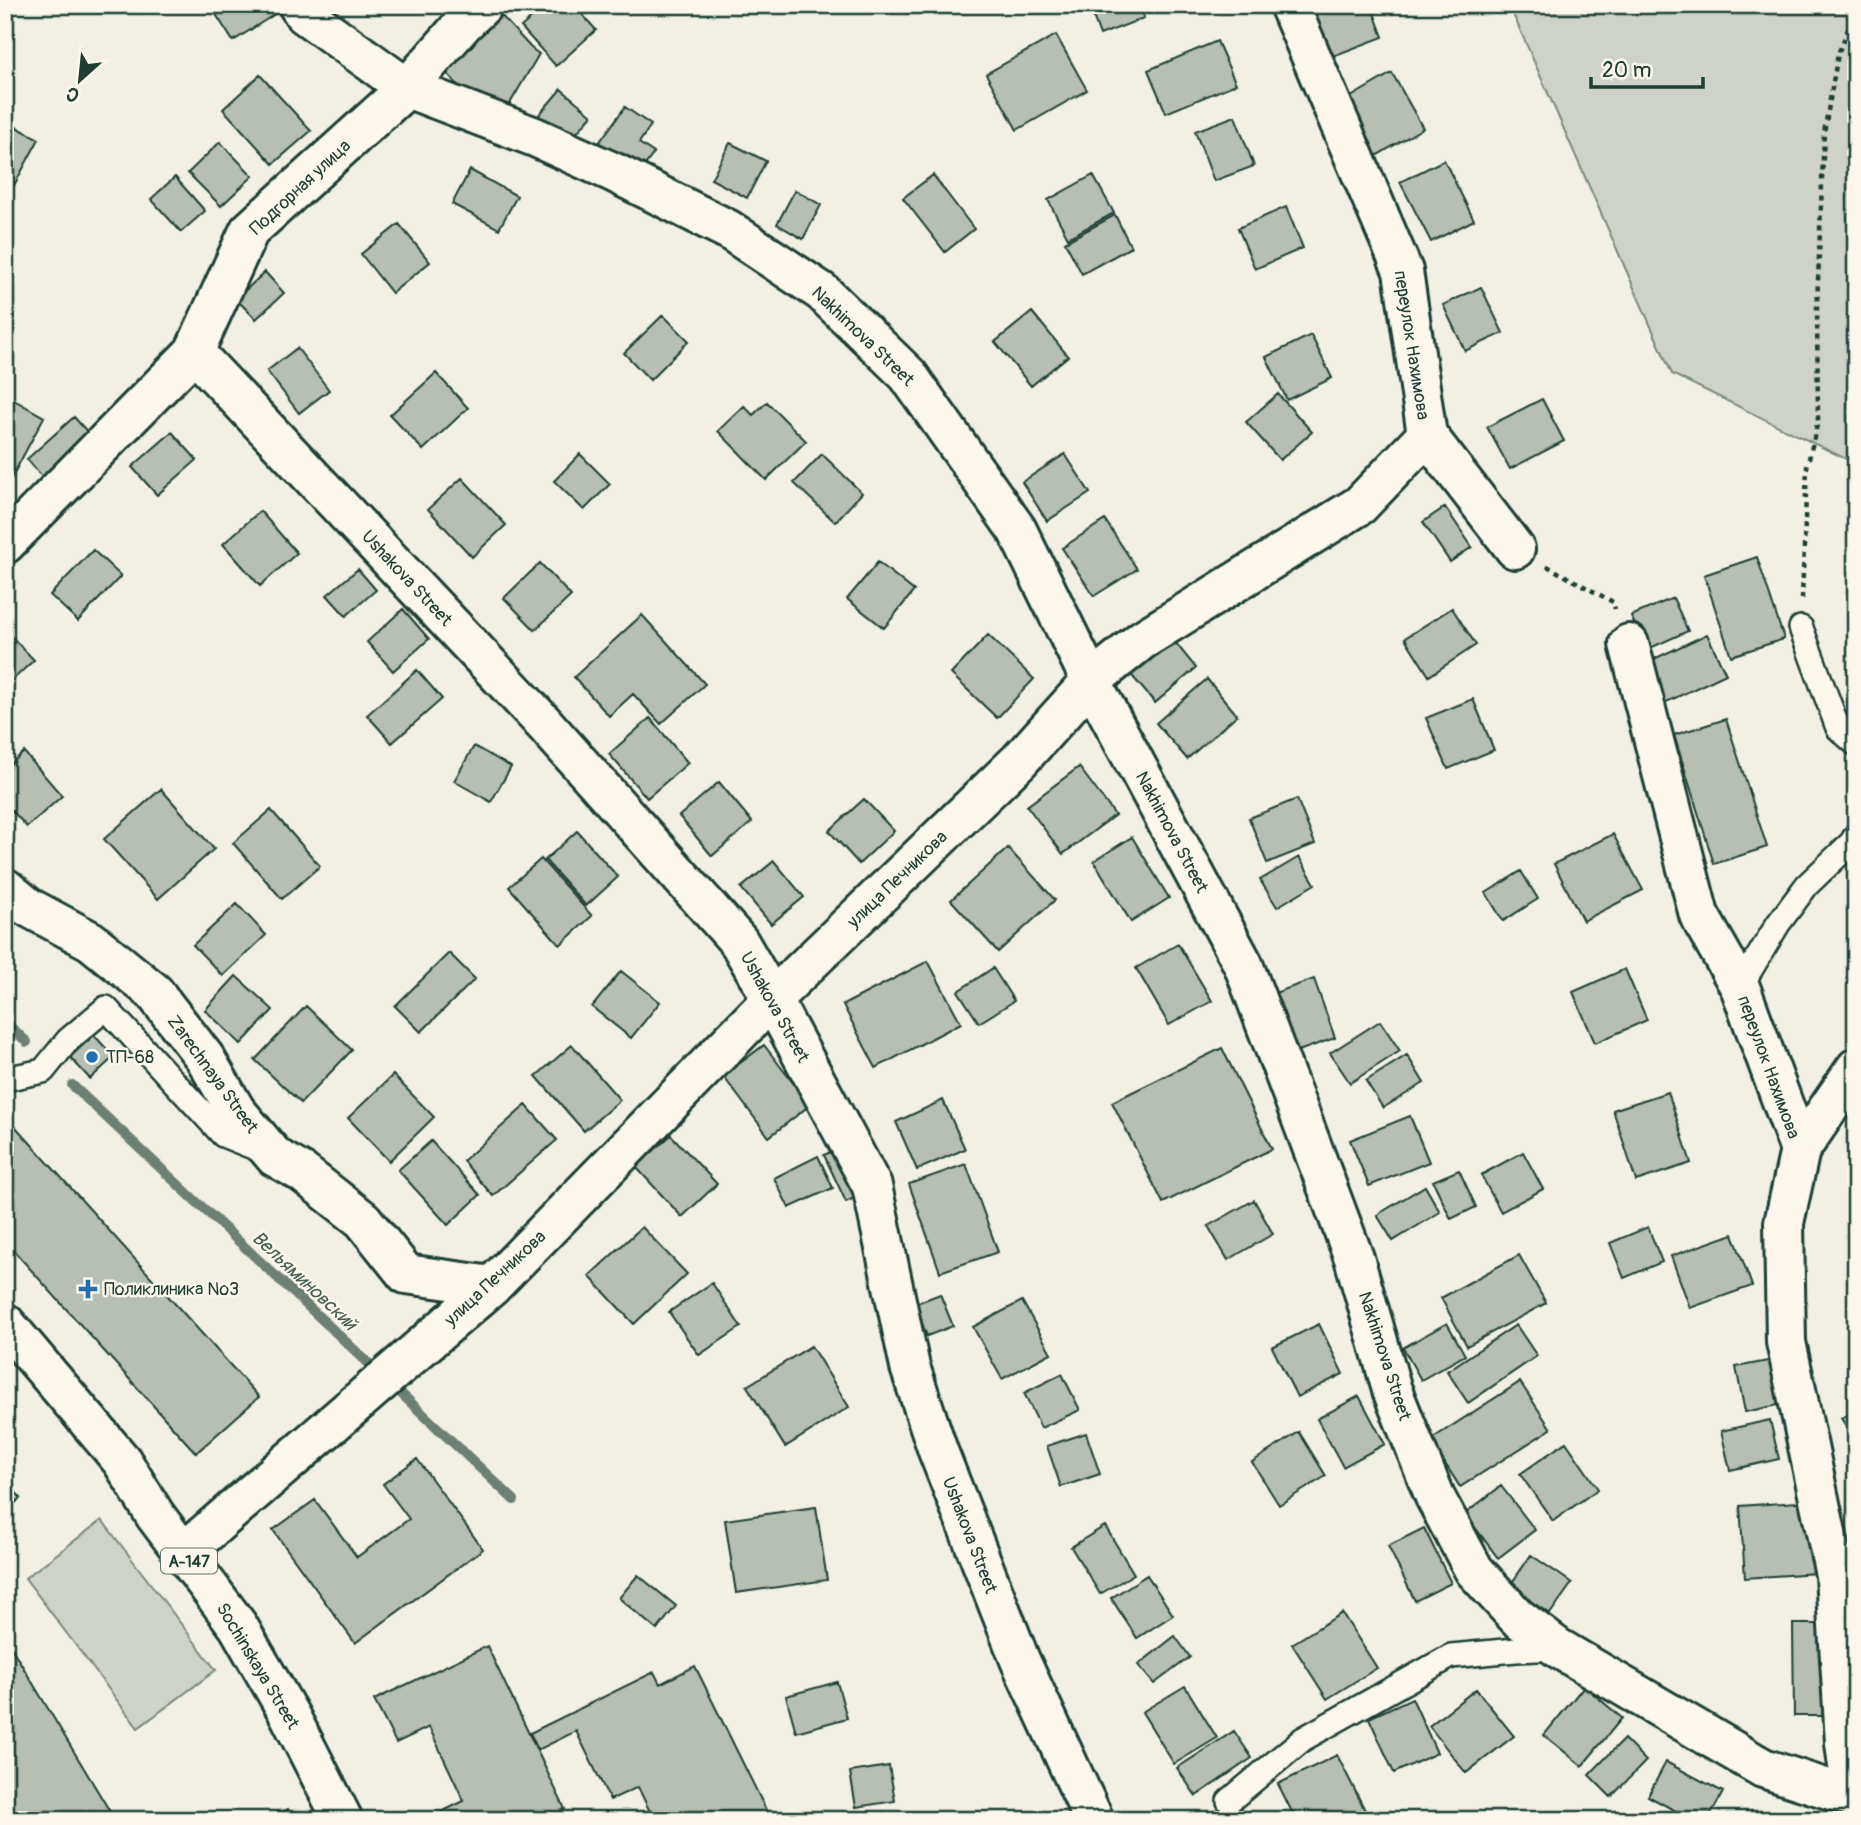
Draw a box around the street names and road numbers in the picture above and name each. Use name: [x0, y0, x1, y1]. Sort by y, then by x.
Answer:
street label: Подгорная улица: [245, 135, 356, 240]
street label: переулок Нахимова: [1388, 269, 1435, 421]
street label: Nakhimova Street: [806, 281, 919, 392]
street label: Ushakova Street: [356, 525, 458, 632]
street label: Nakhimova Street: [1130, 768, 1214, 898]
street label: улица Печникова: [842, 826, 952, 934]
street label: Ushakova Street: [735, 948, 815, 1067]
street label: переулок Нахимова: [1732, 992, 1805, 1142]
street label: Zarechnaya Street: [162, 1011, 264, 1138]
street label: улица Печникова: [439, 1225, 551, 1332]
street label: Nakhimova Street: [1353, 1289, 1416, 1424]
street label: Ushakova Street: [937, 1474, 1003, 1597]
road number: А-147: [161, 1548, 217, 1574]
street label: Sochinskaya Street: [211, 1599, 305, 1734]

